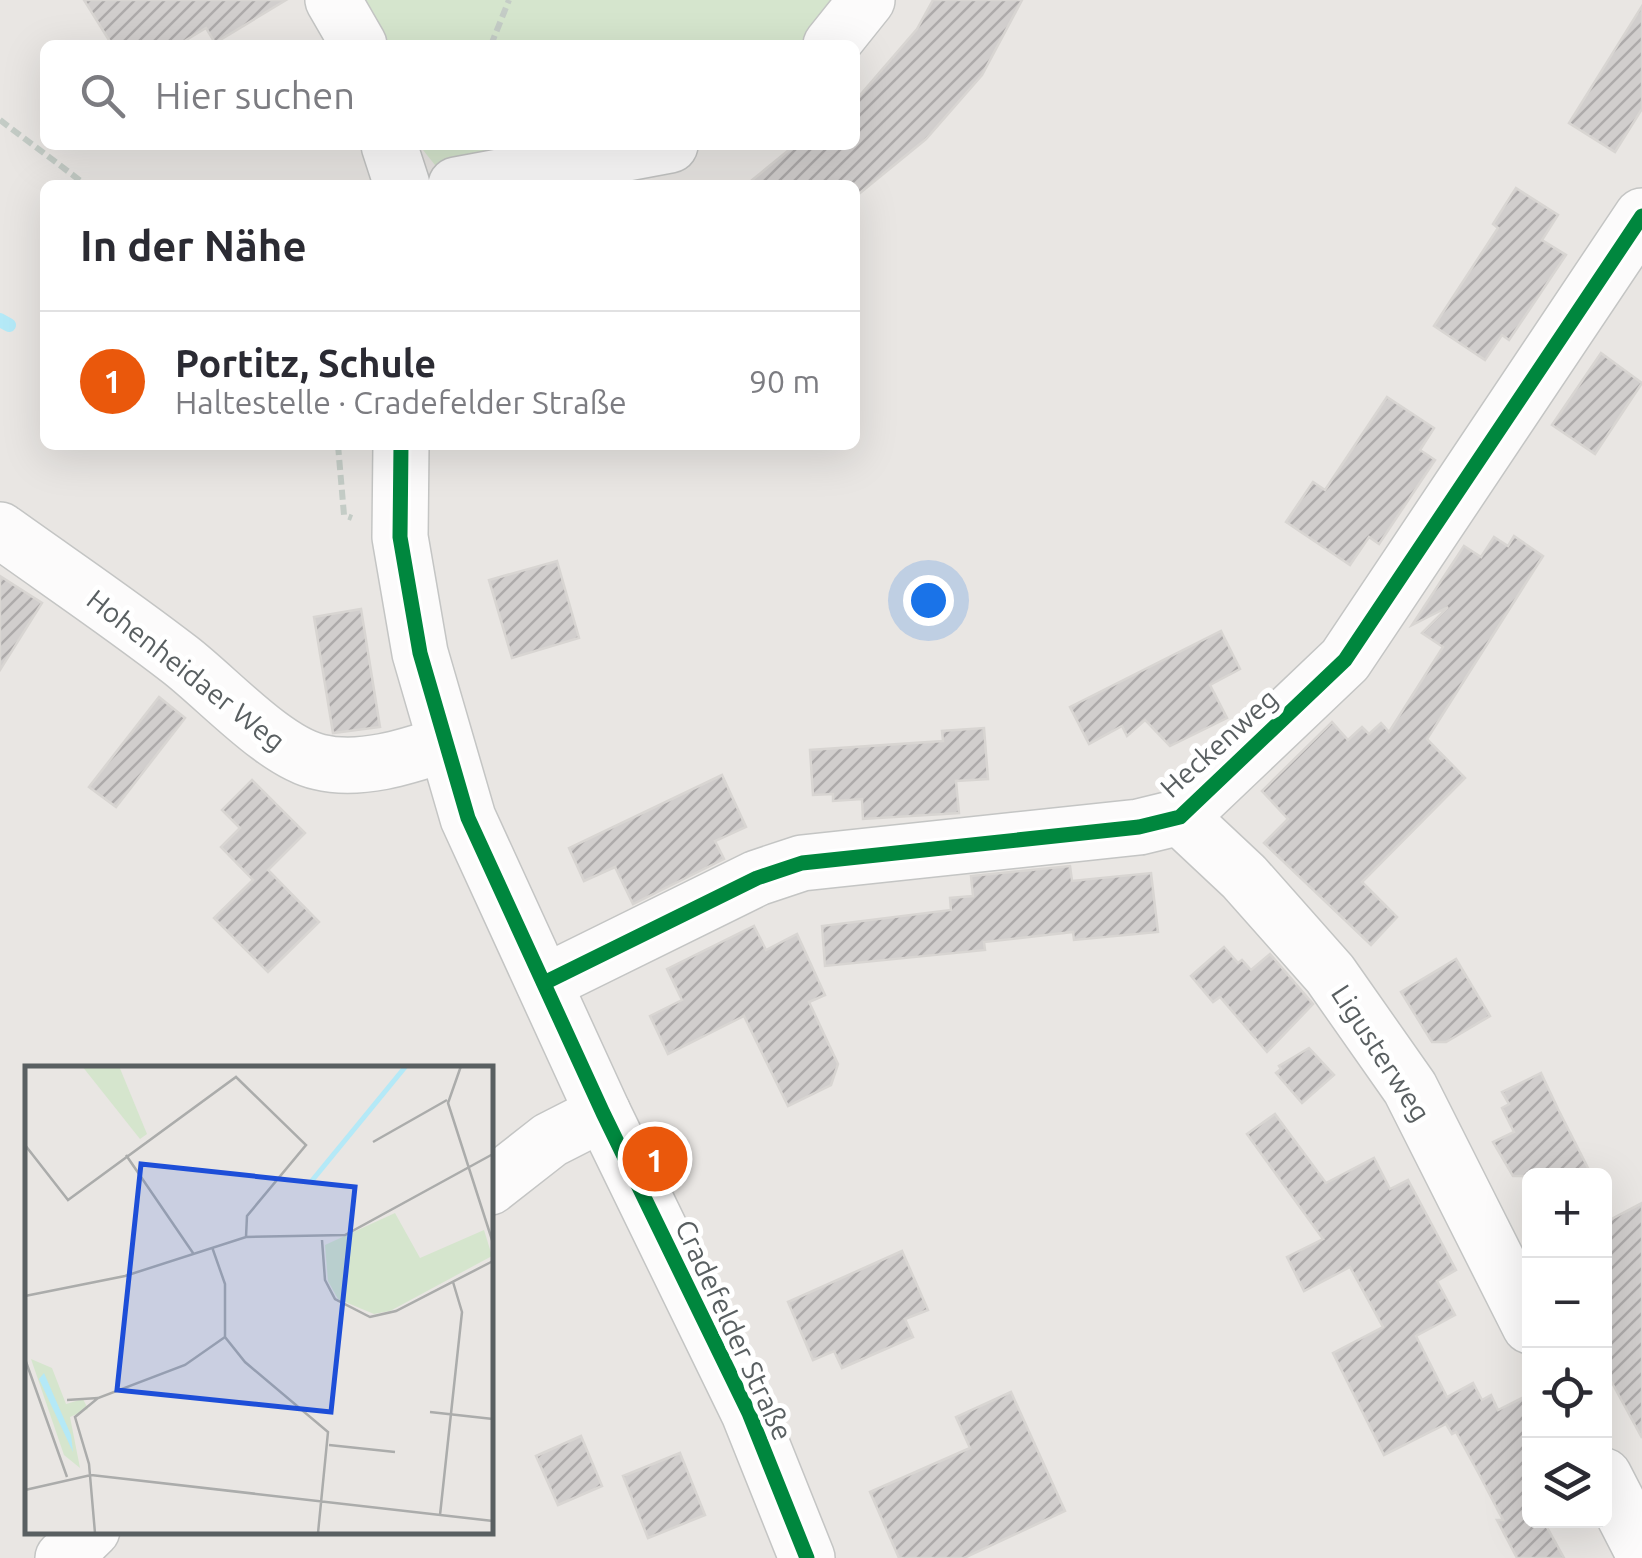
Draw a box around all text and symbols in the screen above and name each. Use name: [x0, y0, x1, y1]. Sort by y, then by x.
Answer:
search box: [40, 40, 860, 150]
icon: search: [75, 68, 130, 123]
text: Hier suchen: [155, 74, 355, 116]
text: In der Nähe: [80, 222, 307, 269]
text: Portitz, Schule: [175, 342, 436, 384]
text: 1: [103, 363, 122, 399]
text: 90 m: [749, 363, 820, 399]
text: Haltestelle · Cradefelder Straße: [175, 384, 627, 420]
your location: [903, 575, 954, 626]
street label: Hohenheidaer Weg: [81, 583, 291, 756]
street label: Heckenweg: [1154, 682, 1283, 803]
street label: Ligusterweg: [1326, 979, 1437, 1127]
inset map: [25, 1066, 492, 1533]
pin: 1: [622, 1122, 688, 1196]
map controls: [1522, 1168, 1612, 1528]
button: +: [1522, 1168, 1612, 1258]
street label: Cradefelder Straße: [670, 1215, 799, 1445]
button: −: [1522, 1258, 1612, 1348]
button: locate: [1522, 1348, 1612, 1438]
button: layers: [1522, 1438, 1612, 1528]

